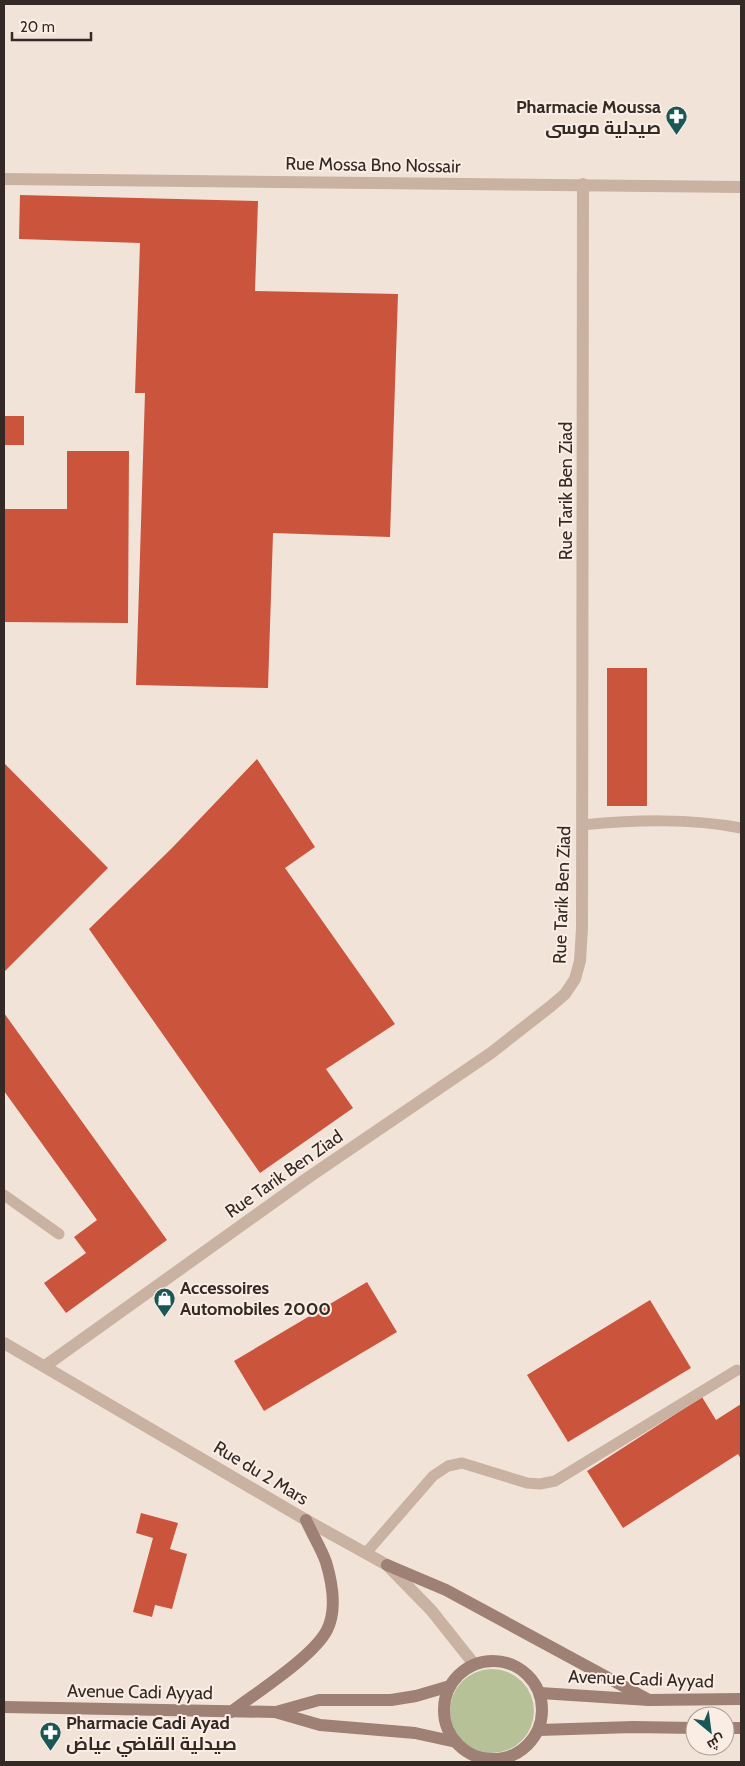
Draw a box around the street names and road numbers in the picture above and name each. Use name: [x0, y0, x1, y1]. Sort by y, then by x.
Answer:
street label: Rue Mossa Bno Nossair: [285, 152, 461, 178]
street label: Rue Tarik Ben Ziad: [555, 422, 577, 560]
street label: Rue Tarik Ben Ziad: [549, 825, 575, 965]
street label: Rue Tarik Ben Ziad: [221, 1125, 347, 1223]
street label: Rue du 2 Mars: [210, 1436, 312, 1510]
street label: Avenue Cadi Ayyad: [568, 1665, 714, 1693]
street label: Avenue Cadi Ayyad: [67, 1680, 213, 1704]

